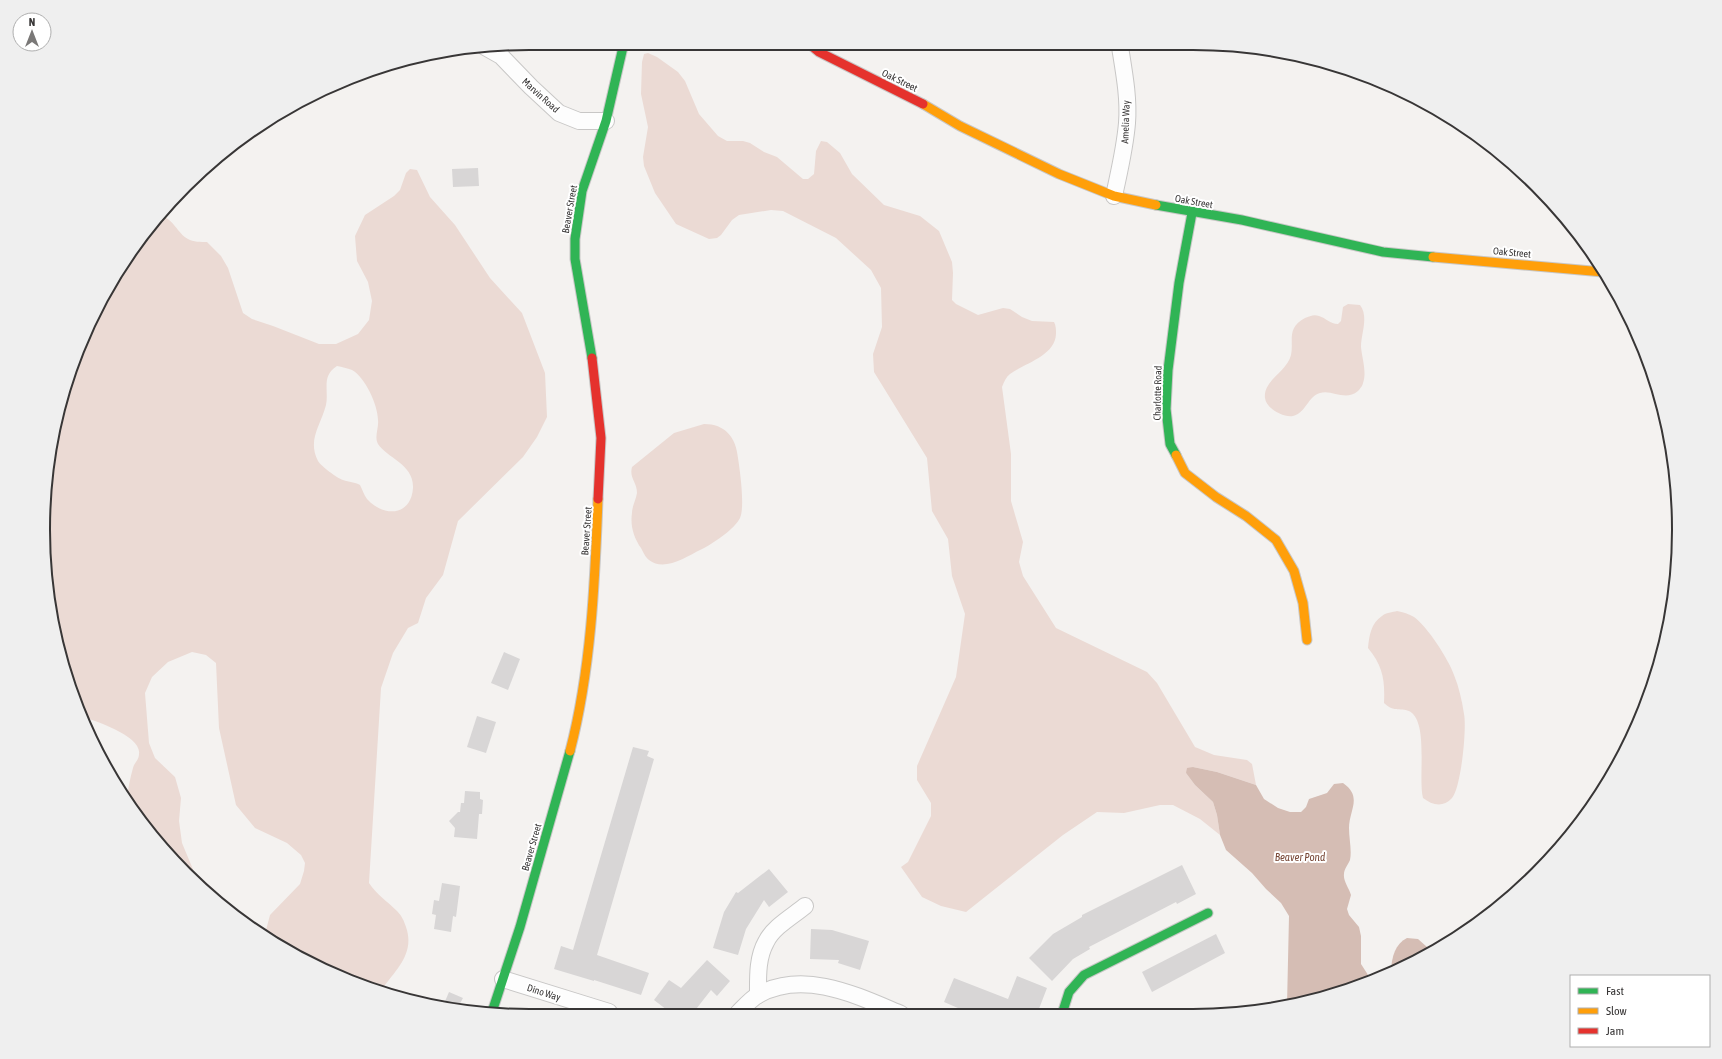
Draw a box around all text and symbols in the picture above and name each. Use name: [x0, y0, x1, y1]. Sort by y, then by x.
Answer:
north arrow: [12, 12, 52, 52]
text: N: [29, 16, 35, 28]
street label: Oak Street: [880, 67, 919, 94]
street label: Marvin Road: [520, 76, 562, 115]
street label: Amelia Way: [1119, 100, 1132, 144]
street label: Beaver Street: [560, 184, 579, 234]
street label: Oak Street: [1174, 193, 1214, 210]
street label: Oak Street: [1492, 245, 1532, 260]
street label: Charlotte Road: [1152, 365, 1163, 421]
street label: Beaver Street: [579, 506, 594, 556]
street label: Beaver Street: [519, 822, 544, 872]
water label: Beaver Pond: [1275, 851, 1325, 863]
legend: [1570, 975, 1710, 1047]
street label: Dino Way: [526, 982, 562, 1003]
text: Fast: [1606, 984, 1624, 998]
text: Slow: [1606, 1004, 1627, 1018]
text: Jam: [1606, 1024, 1624, 1038]

